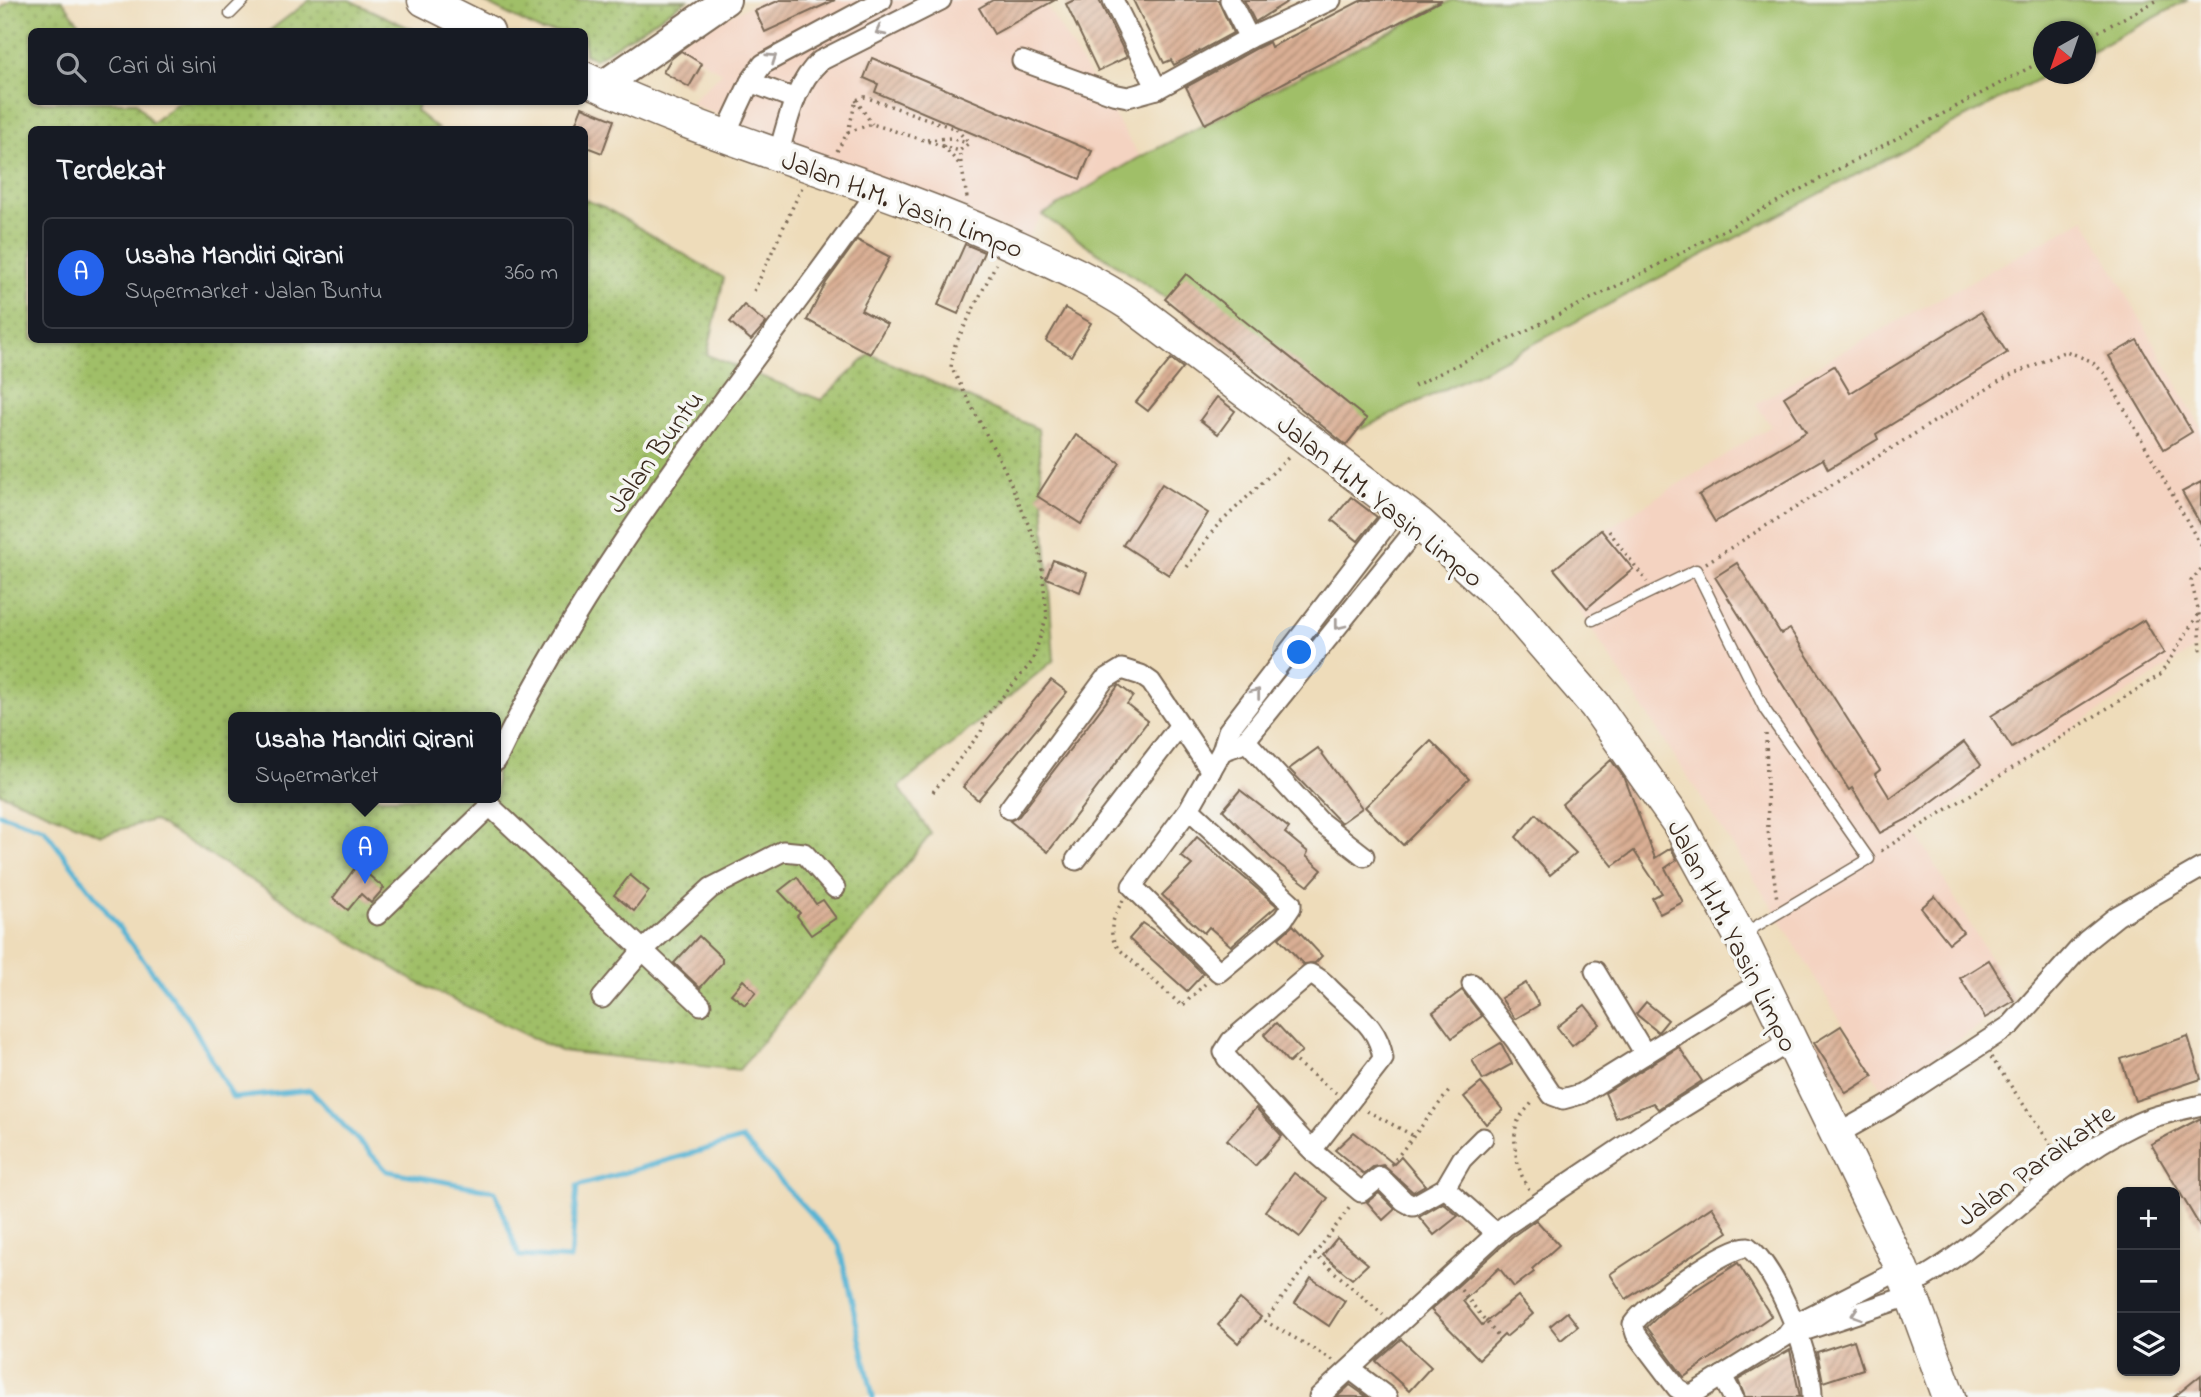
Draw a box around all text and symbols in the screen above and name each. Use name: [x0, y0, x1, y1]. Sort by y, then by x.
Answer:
north arrow: [2033, 21, 2096, 84]
one-way arrow: [875, 23, 887, 37]
search box: [28, 28, 588, 105]
icon: search: [52, 48, 90, 86]
text: Cari di sini: [108, 48, 217, 86]
one-way arrow: [765, 53, 778, 66]
street label: Jalan H.M. Yasin Limpo: [775, 141, 1029, 271]
text: Terdekat: [56, 150, 166, 194]
text: Usaha Mandiri Qirani: [125, 238, 344, 276]
text: A: [74, 257, 88, 290]
text: 360 m: [505, 257, 558, 290]
text: Supermarket · Jalan Buntu: [125, 276, 382, 309]
street label: Jalan Buntu: [598, 383, 716, 523]
street label: Jalan H.M. Yasin Limpo: [1266, 406, 1491, 599]
one-way arrow: [1334, 618, 1347, 630]
your location: [1282, 635, 1316, 669]
one-way arrow: [1248, 689, 1261, 701]
popup: [228, 712, 501, 803]
text: Usaha Mandiri Qirani: [255, 722, 474, 760]
text: Supermarket: [255, 760, 378, 793]
street label: Jalan H.M. Yasin Limpo: [1654, 813, 1807, 1060]
pin: A: [342, 826, 388, 884]
street label: Jalan Paraikatte: [1950, 1095, 2125, 1238]
map controls: [2117, 1187, 2180, 1376]
button: +: [2117, 1187, 2180, 1250]
button: −: [2117, 1250, 2180, 1313]
one-way arrow: [1850, 1306, 1862, 1320]
button: layers: [2117, 1313, 2180, 1376]

